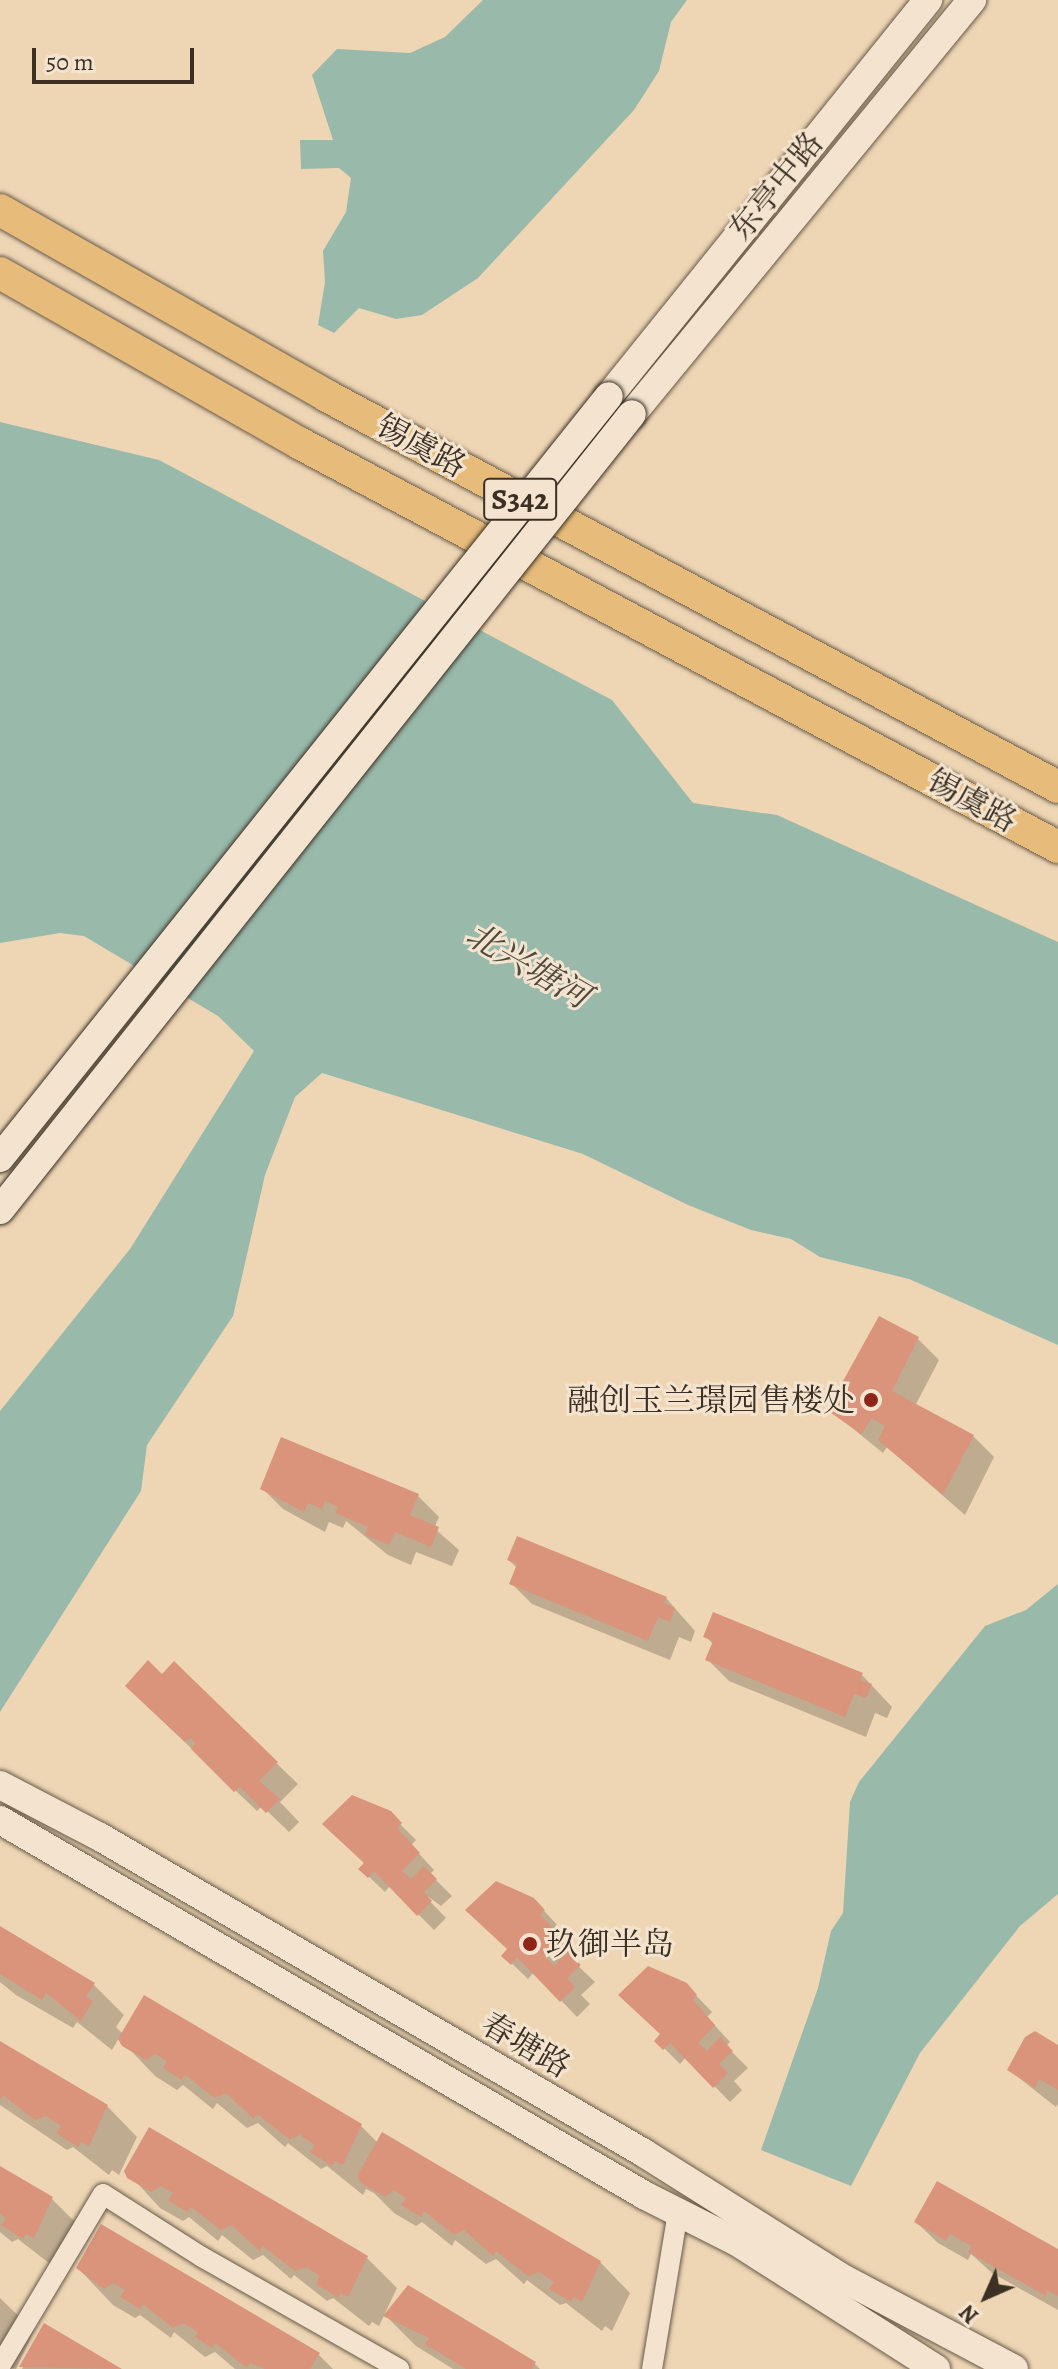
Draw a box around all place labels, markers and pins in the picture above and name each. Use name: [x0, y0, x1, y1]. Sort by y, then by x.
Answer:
place label: 融创玉兰璟园售楼处: [567, 1381, 855, 1419]
marker: 融创玉兰璟园售楼处: [862, 1391, 880, 1409]
place label: 玖御半岛: [546, 1925, 674, 1963]
marker: 玖御半岛: [521, 1935, 539, 1953]

